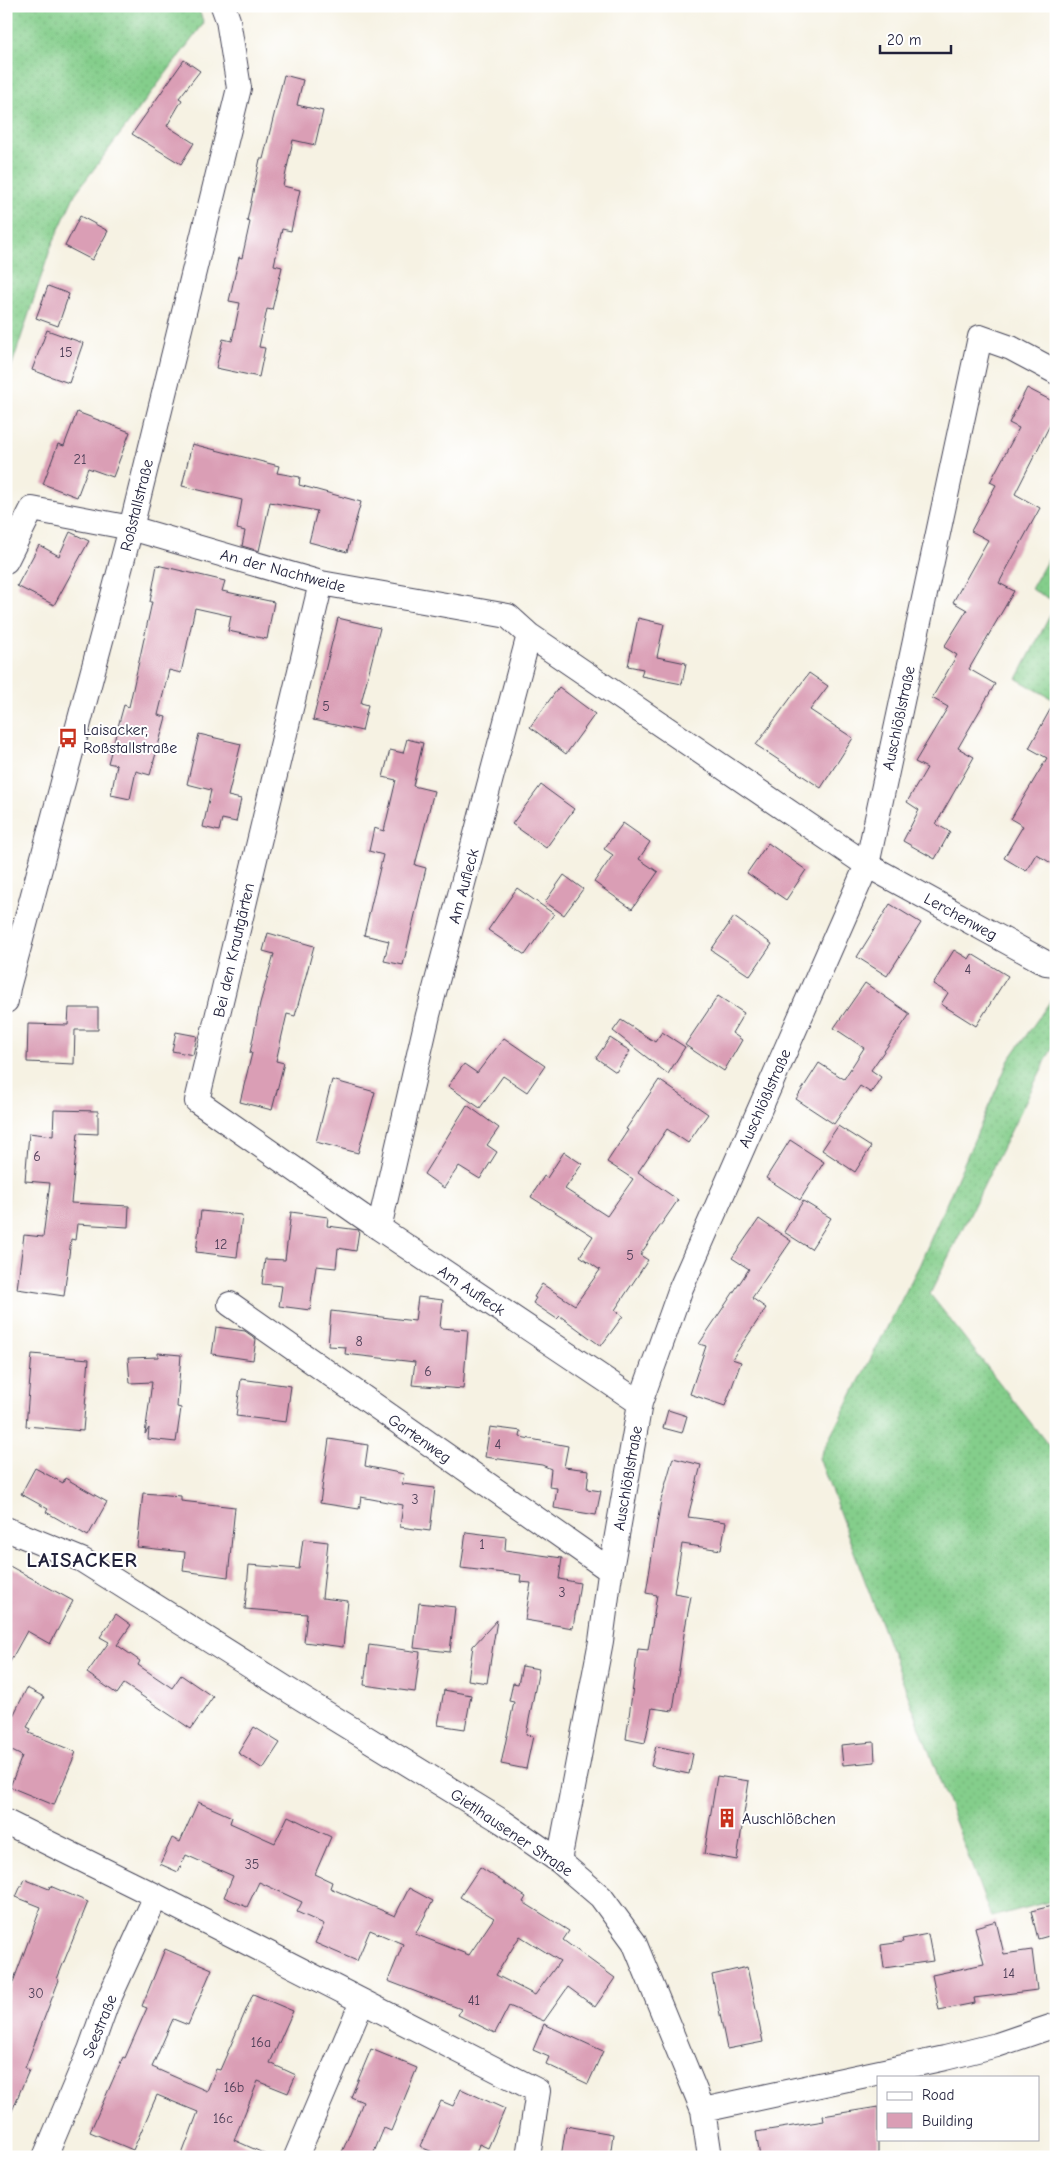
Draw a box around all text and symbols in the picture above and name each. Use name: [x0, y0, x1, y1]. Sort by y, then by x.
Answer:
scale bar: [880, 22, 951, 54]
text: 20 m: [887, 31, 921, 49]
house number: 15: [59, 344, 73, 361]
house number: 21: [74, 451, 86, 468]
street label: Roßstallstraße: [117, 457, 157, 553]
street label: An der Nachtweide: [218, 546, 347, 596]
street label: Auschlößlstraße: [879, 664, 919, 772]
house number: 5: [322, 698, 330, 715]
place label: Laisacker, Roßstallstraße: [83, 721, 177, 757]
bus stop icon: Laisacker, Roßstallstraße: [57, 727, 79, 749]
street label: Am Aufleck: [445, 847, 483, 926]
street label: Bei den Krautgärten: [210, 881, 258, 1019]
street label: Lerchenweg: [921, 889, 1000, 944]
house number: 4: [965, 961, 972, 978]
street label: Auschlößlstraße: [735, 1046, 795, 1151]
house number: 6: [33, 1148, 41, 1165]
house number: 12: [215, 1236, 227, 1253]
house number: 5: [626, 1247, 634, 1264]
street label: Am Aufleck: [435, 1262, 509, 1320]
house number: 8: [355, 1333, 363, 1350]
house number: 6: [424, 1363, 432, 1380]
street label: Gartenweg: [384, 1411, 454, 1467]
street label: Auschlößlstraße: [610, 1424, 646, 1532]
house number: 4: [495, 1436, 502, 1453]
house number: 3: [411, 1491, 419, 1508]
house number: 1: [479, 1536, 485, 1553]
district label: LAISACKER: [26, 1548, 138, 1572]
house number: 3: [558, 1584, 566, 1601]
street label: Gietlhausener Straße: [447, 1785, 576, 1880]
building icon: Auschlößchen: [716, 1807, 738, 1829]
place label: Auschlößchen: [742, 1810, 836, 1828]
house number: 35: [245, 1856, 259, 1873]
house number: 14: [1003, 1965, 1015, 1982]
house number: 30: [28, 1985, 44, 2002]
street label: Seestraße: [79, 1992, 121, 2061]
house number: 41: [468, 1992, 480, 2009]
house number: 16a: [251, 2034, 271, 2051]
legend: [877, 2076, 1040, 2140]
house number: 16b: [224, 2079, 244, 2096]
text: Road: [922, 2086, 954, 2104]
house number: 16c: [213, 2110, 233, 2127]
text: Building: [922, 2112, 973, 2130]

